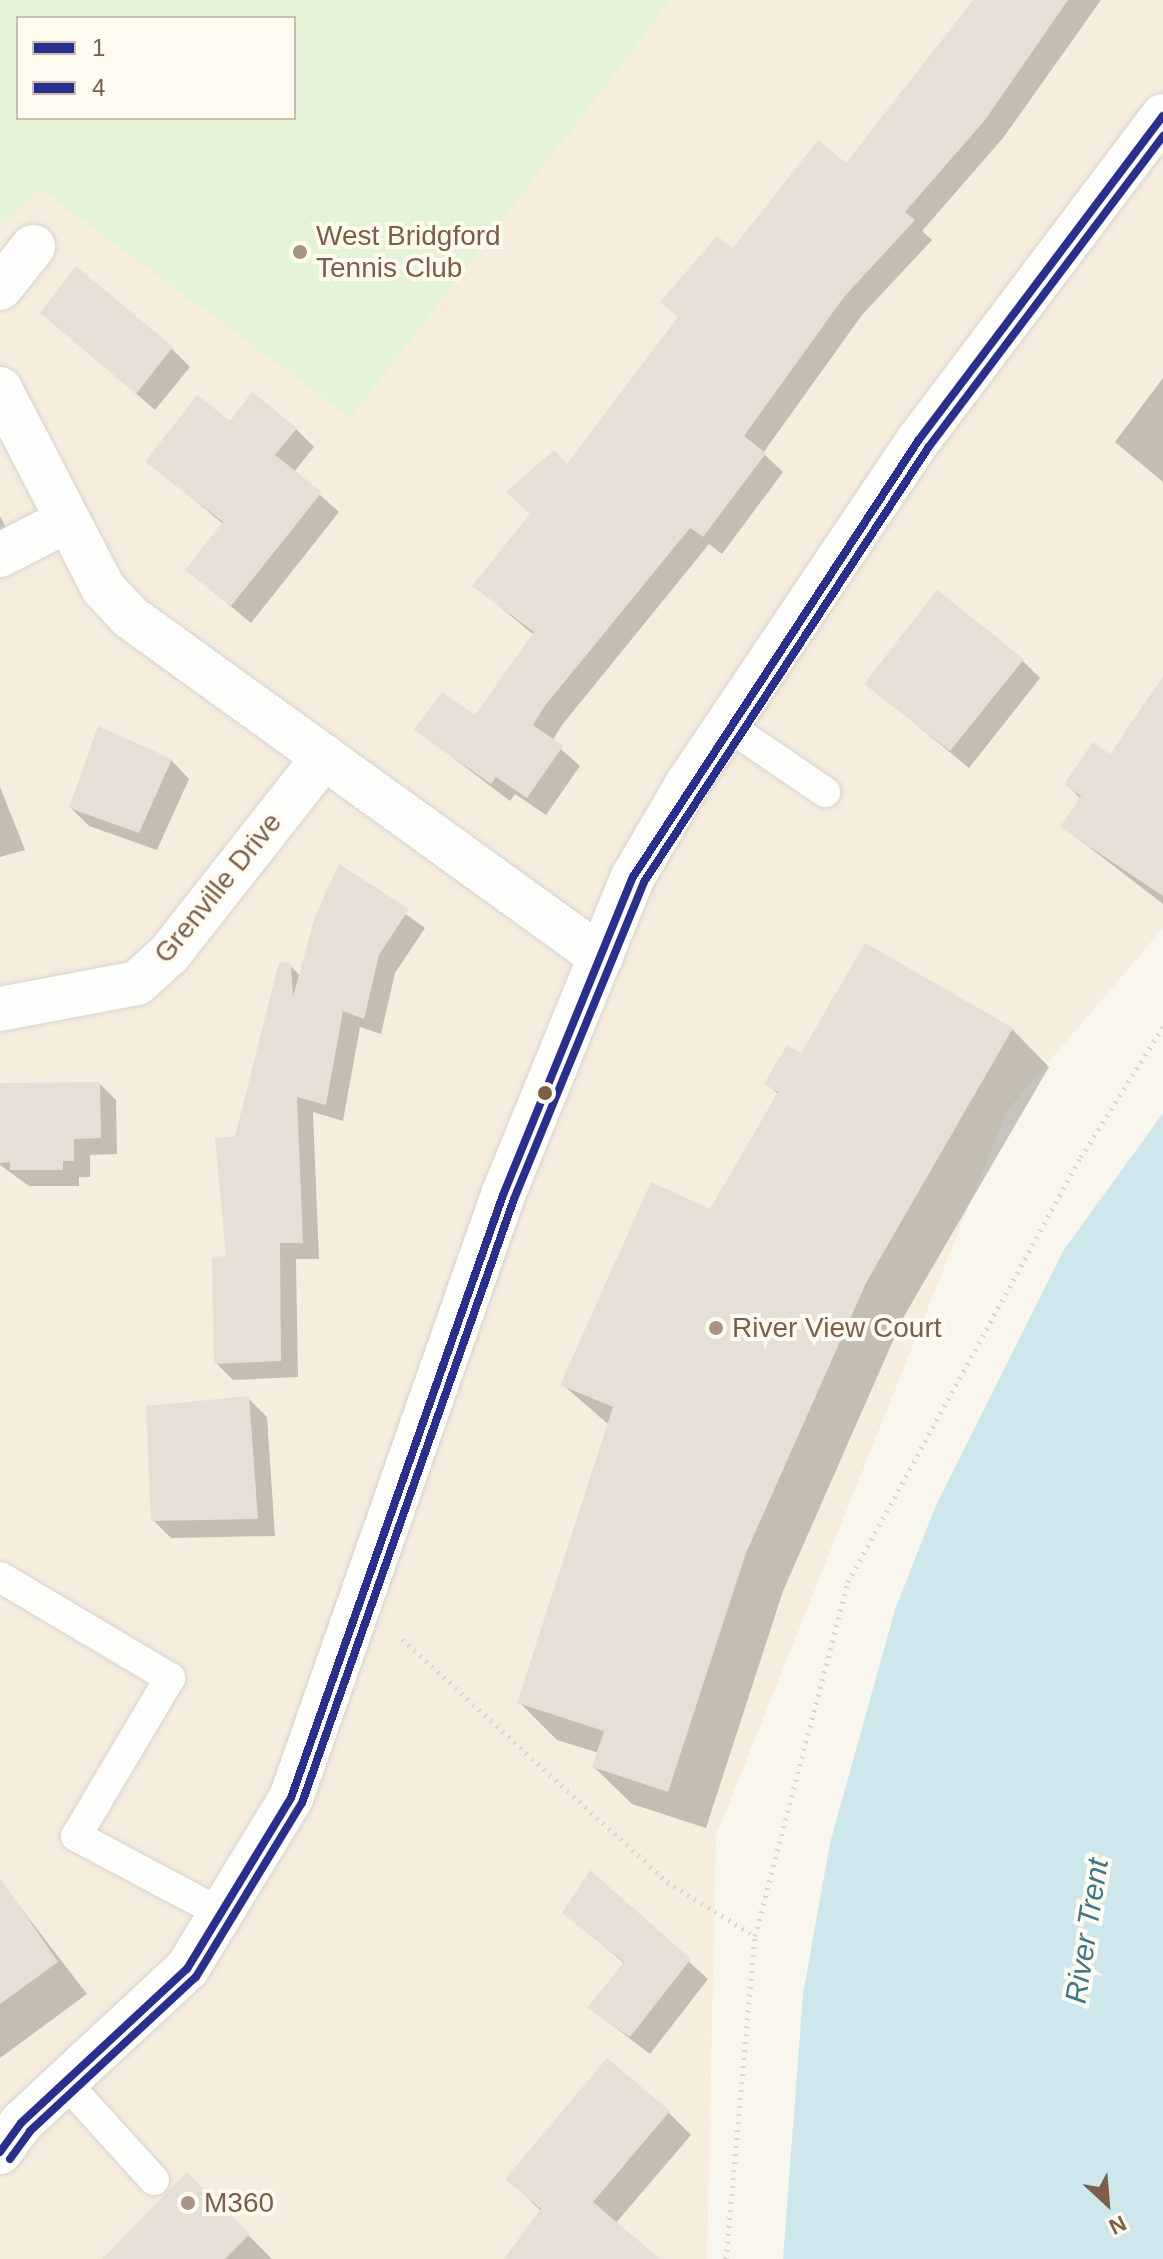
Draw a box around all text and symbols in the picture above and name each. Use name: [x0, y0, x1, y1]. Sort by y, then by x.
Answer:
legend: [16, 16, 296, 120]
text: 1: [92, 34, 105, 61]
text: 4: [92, 74, 105, 101]
place label: West Bridgford Tennis Club: [316, 219, 501, 285]
marker: West Bridgford Tennis Club: [291, 243, 309, 261]
street label: Grenville Drive: [147, 806, 289, 970]
unlabelled marker: [537, 1085, 553, 1101]
place label: River View Court: [732, 1311, 942, 1345]
marker: River View Court: [707, 1319, 725, 1337]
water label: River Trent: [1058, 1856, 1116, 2006]
north arrow: [1067, 2163, 1147, 2243]
place label: M360: [204, 2186, 274, 2220]
marker: M360: [179, 2194, 197, 2212]
text: N: [1105, 2210, 1130, 2240]

